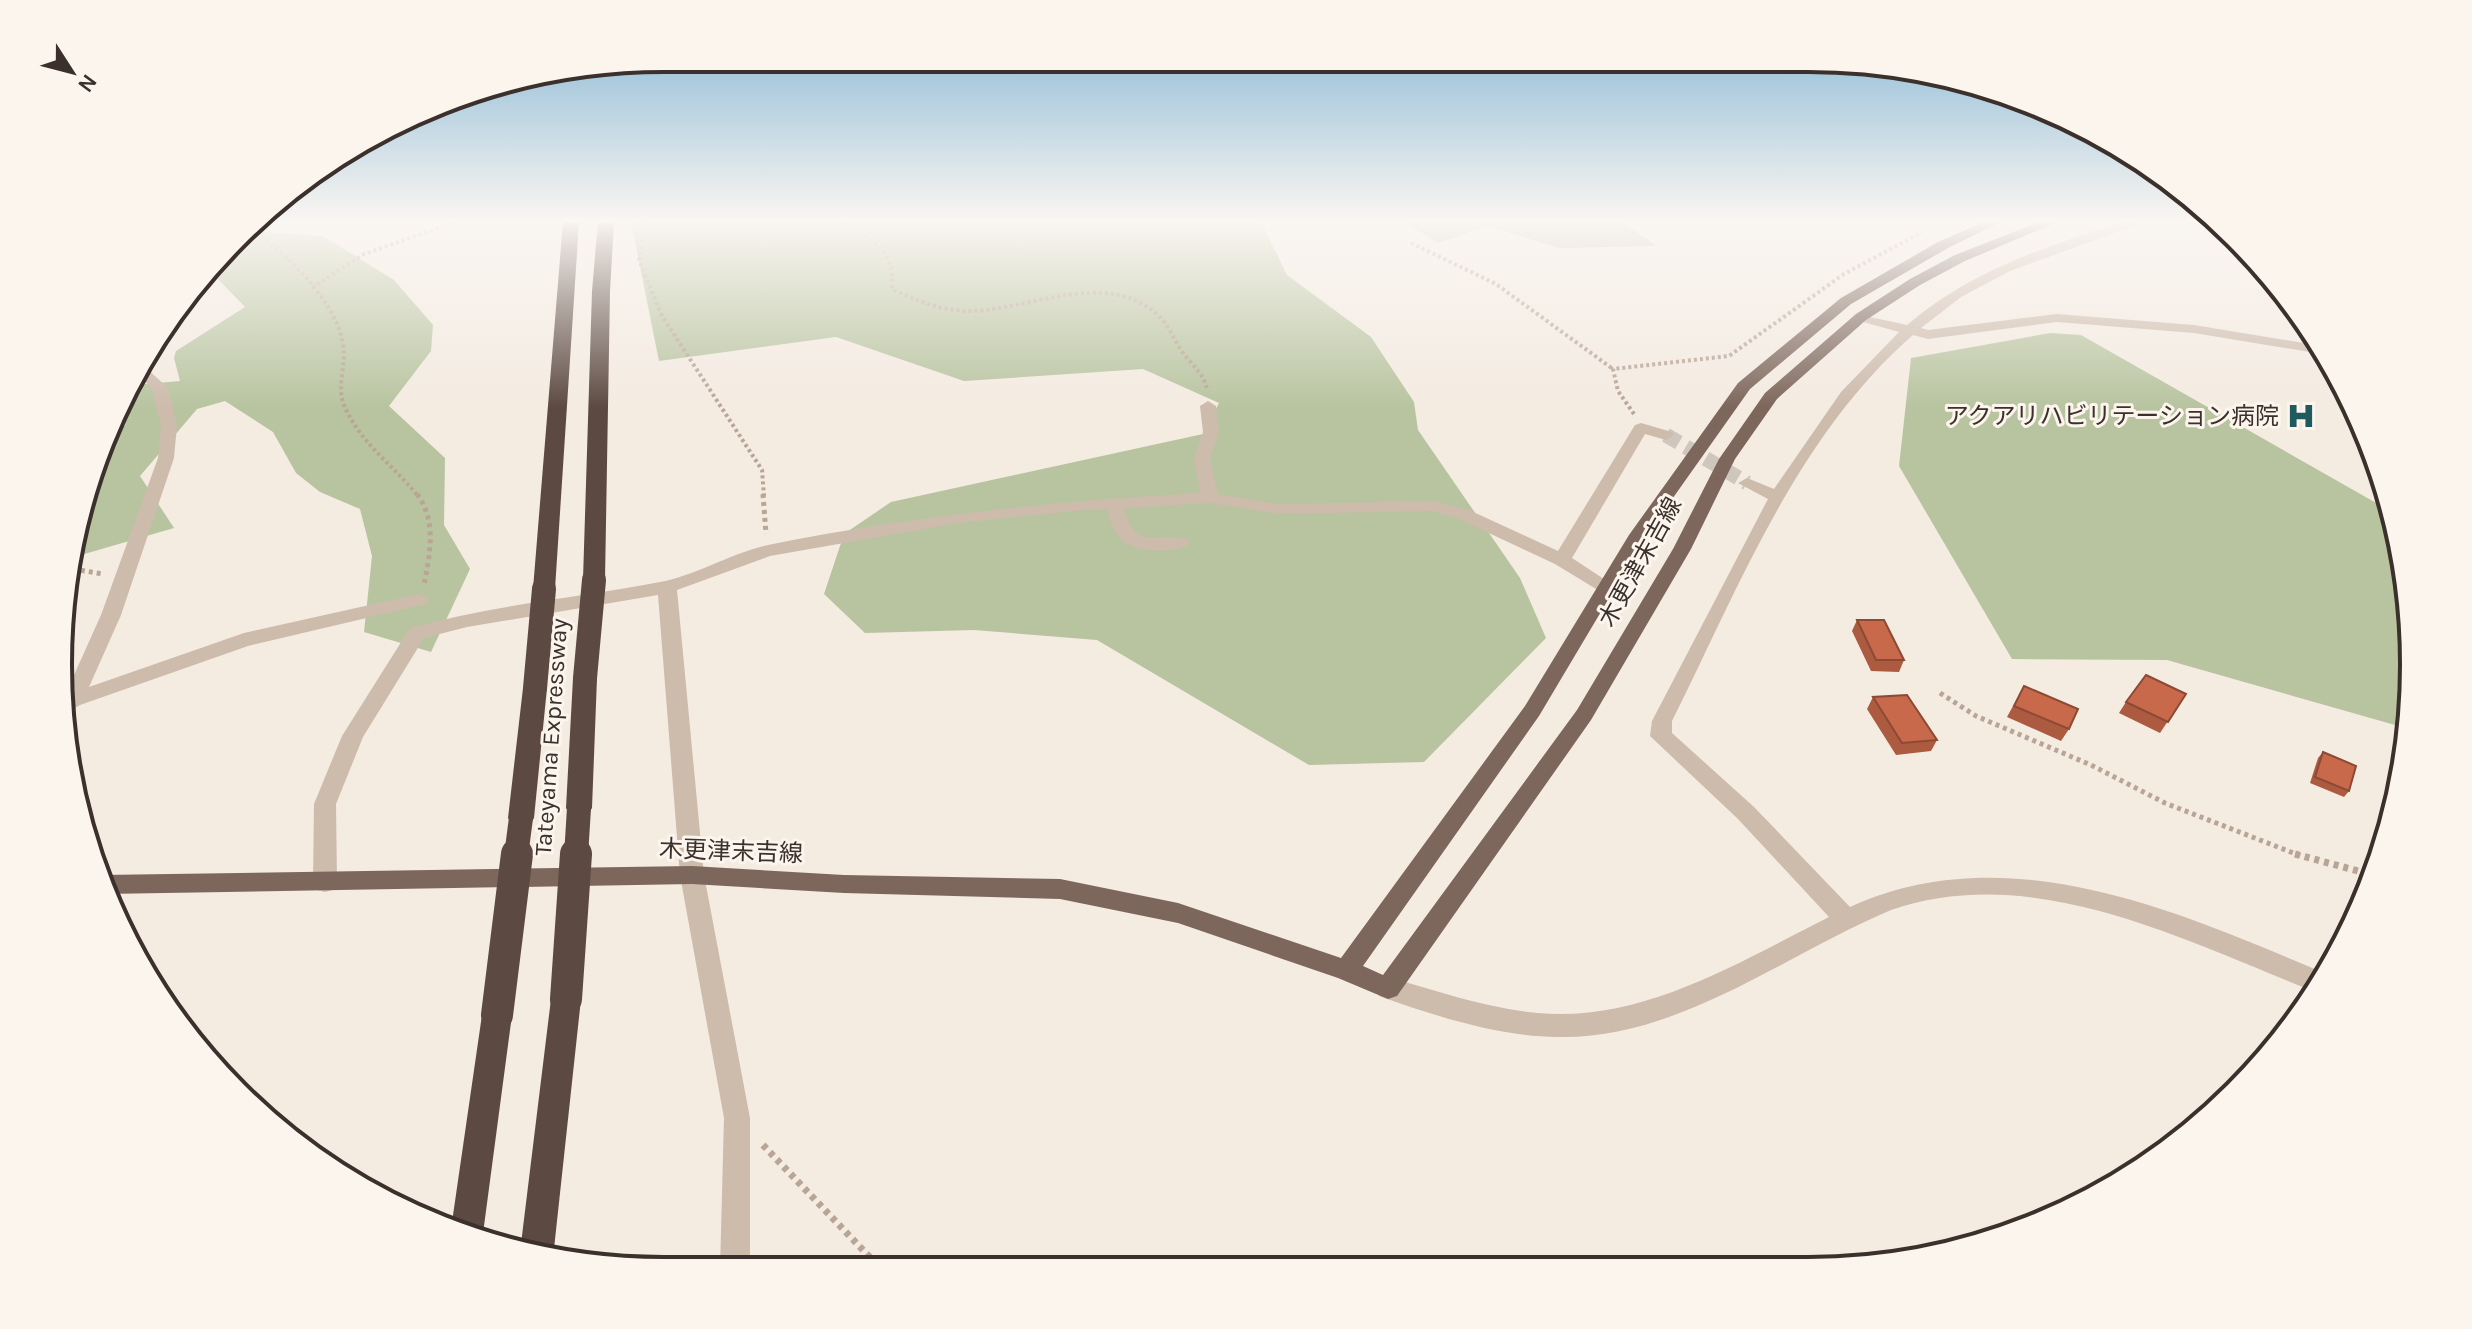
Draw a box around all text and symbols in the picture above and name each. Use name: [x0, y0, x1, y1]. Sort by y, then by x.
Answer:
north arrow: [32, 32, 112, 112]
text: N: [72, 69, 103, 97]
hospital icon: アクアリハビリテーション病院: [2286, 401, 2316, 431]
place label: アクアリハビリテーション病院: [1945, 402, 2279, 430]
street label: 木更津末吉線: [1593, 492, 1687, 632]
street label: Tateyama Expressway: [529, 617, 573, 857]
street label: 木更津末吉線: [659, 834, 803, 868]

